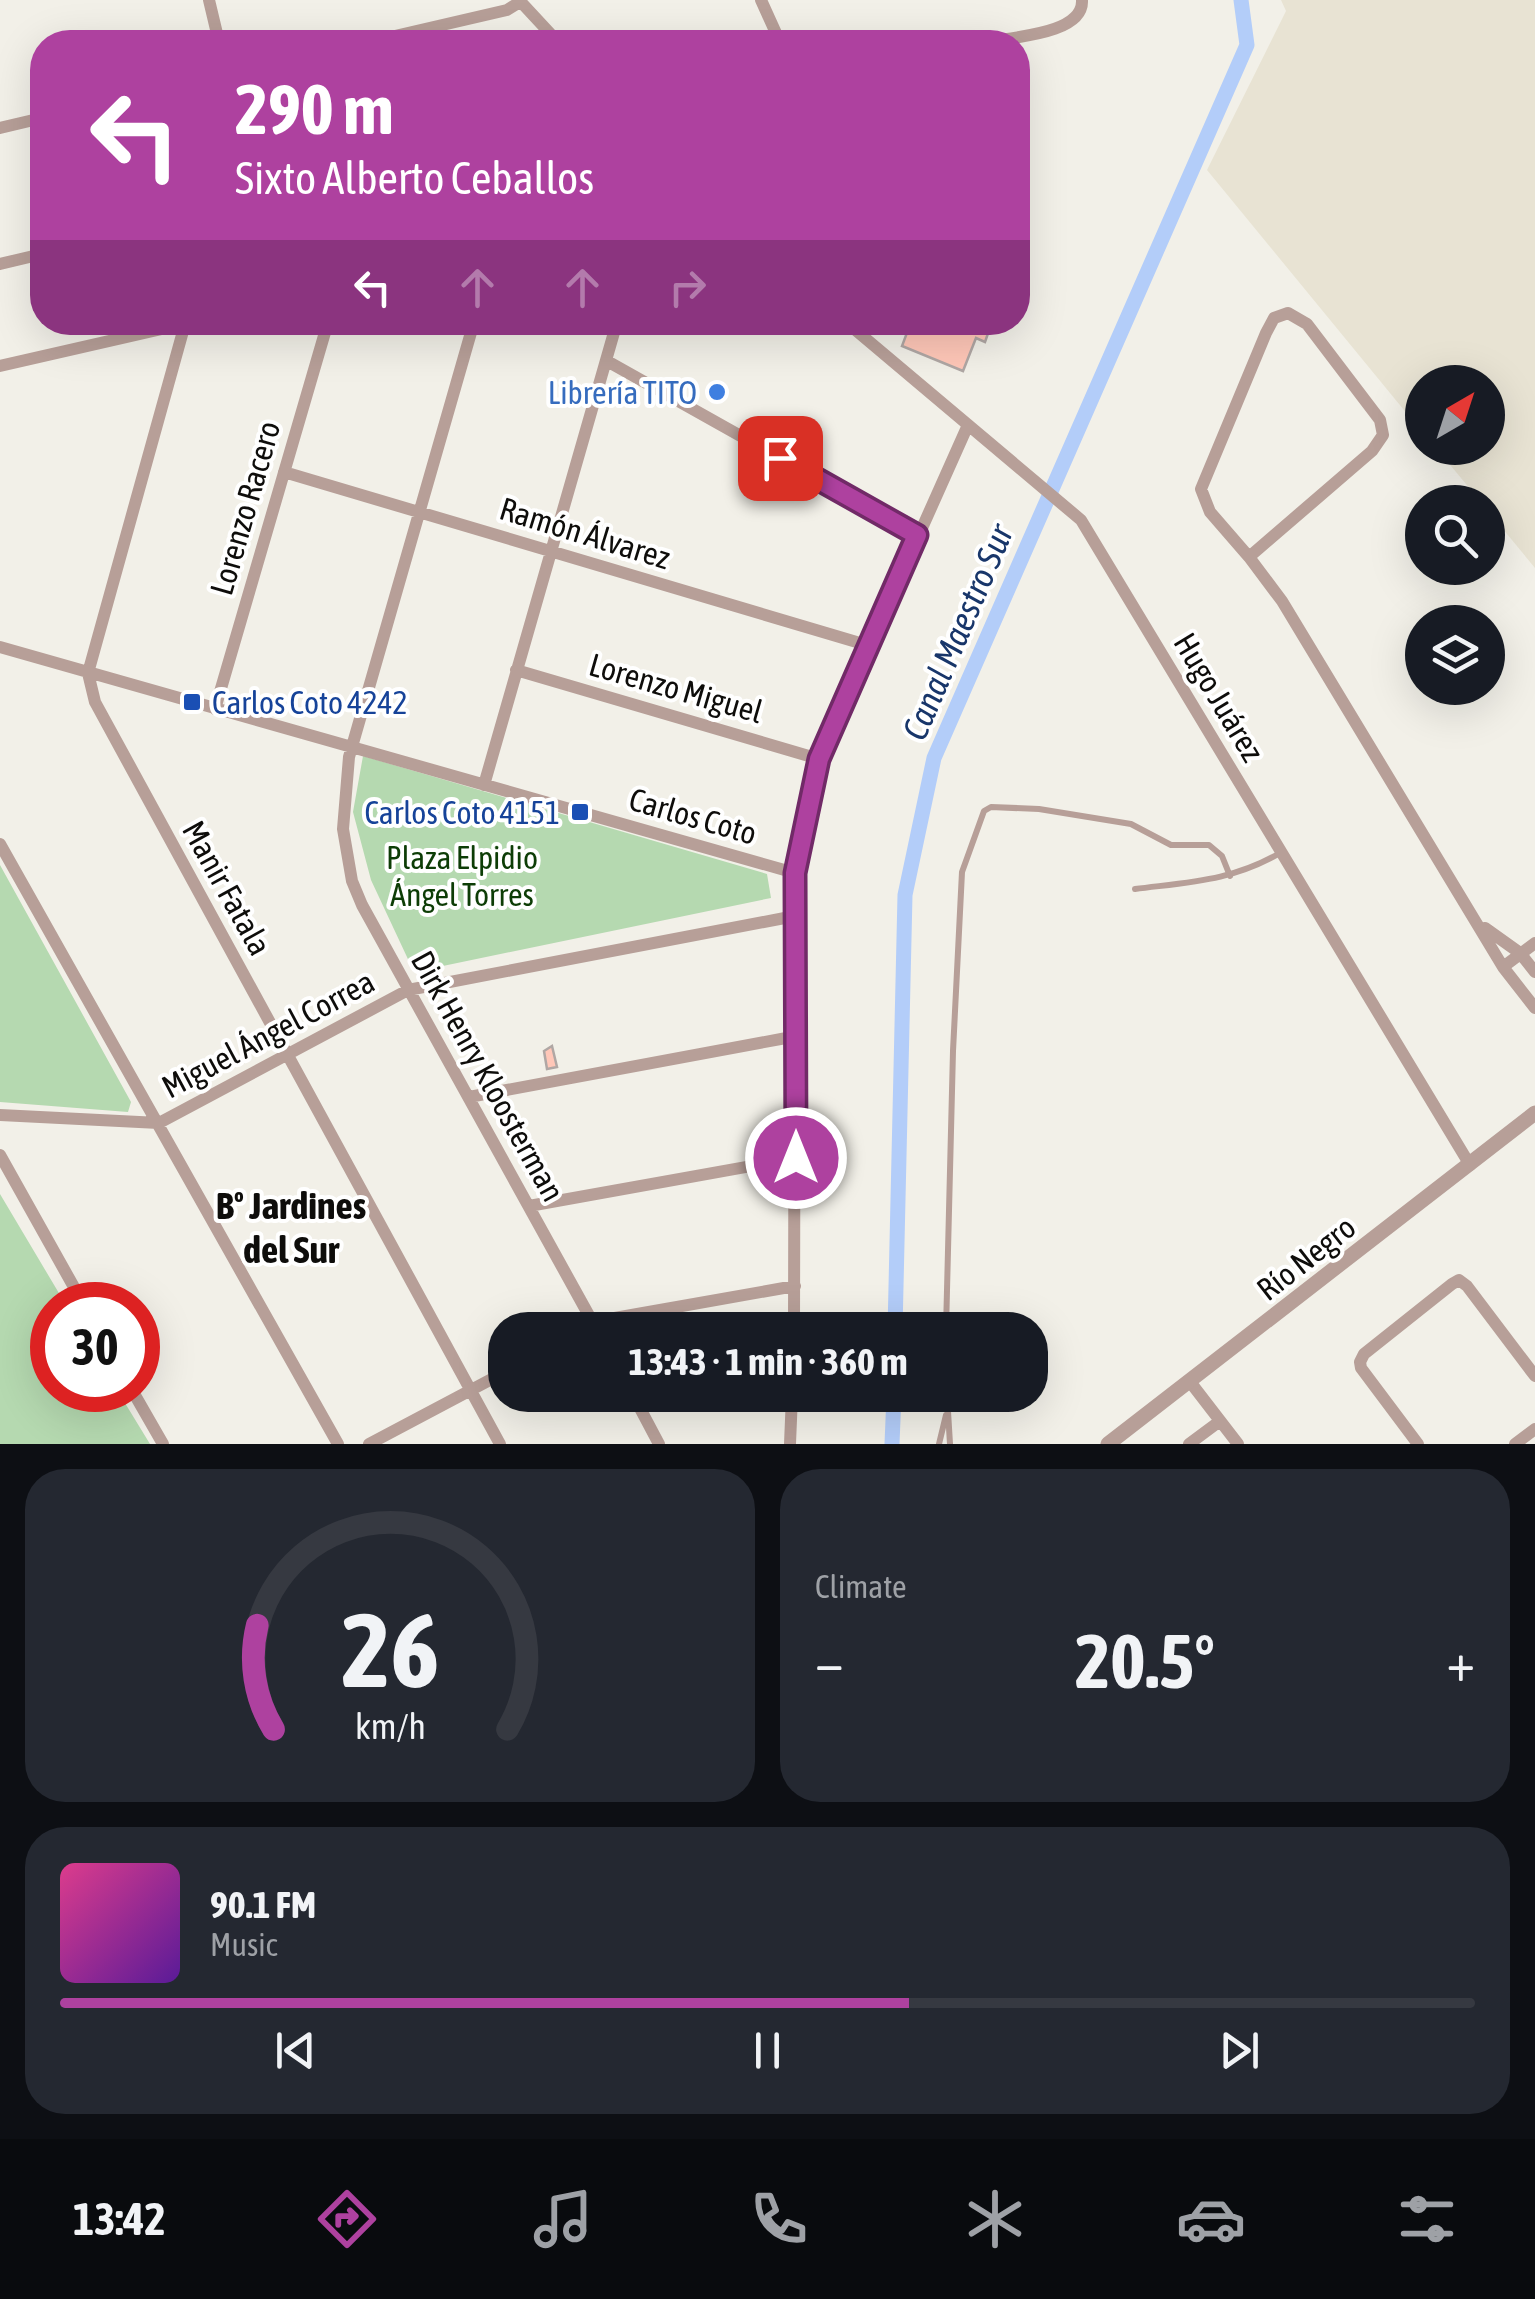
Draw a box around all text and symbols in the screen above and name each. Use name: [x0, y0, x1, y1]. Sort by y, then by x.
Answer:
text: 290 m: [235, 69, 394, 149]
icon: left: [70, 70, 200, 200]
text: Sixto Alberto Ceballos: [235, 152, 594, 204]
icon: left: [345, 260, 400, 315]
icon: ahead: [450, 260, 505, 315]
icon: ahead: [555, 260, 610, 315]
icon: right: [660, 260, 715, 315]
north arrow: [1405, 365, 1505, 465]
map controls: [1405, 365, 1505, 705]
place label: Librería TITO: [548, 374, 697, 411]
marker: Librería TITO: [706, 381, 728, 403]
pin: [738, 416, 823, 501]
street label: Lorenzo Racero: [203, 417, 287, 599]
icon: arrive: [753, 431, 808, 486]
button: search: [1405, 485, 1505, 585]
street label: Ramón Álvarez: [495, 490, 675, 577]
water label: Canal Maestro Sur: [894, 517, 1021, 746]
button: layers: [1405, 605, 1505, 705]
street label: Hugo Juárez: [1166, 626, 1272, 768]
street label: Lorenzo Miguel: [585, 646, 767, 731]
place label: Carlos Coto 4242: [212, 684, 408, 721]
marker: Carlos Coto 4242: [181, 691, 203, 713]
street label: Carlos Coto: [625, 780, 761, 852]
place label: Carlos Coto 4151: [364, 794, 560, 831]
marker: Carlos Coto 4151: [569, 801, 591, 823]
street label: Manir Fatala: [175, 814, 279, 962]
park label: Plaza Elpidio Ángel Torres: [386, 839, 538, 913]
street label: Dirk Henry Kloosterman: [404, 944, 572, 1208]
street label: Miguel Ángel Correa: [156, 963, 380, 1105]
position arrow: [744, 1106, 848, 1210]
district label: Bº Jardines del Sur: [216, 1184, 366, 1271]
street label: Río Negro: [1250, 1208, 1362, 1308]
speed limit sign: 30: [30, 1282, 160, 1412]
text: 13:43 · 1 min · 360 m: [628, 1340, 908, 1383]
text: Climate: [815, 1568, 907, 1605]
text: 26: [341, 1590, 439, 1709]
text: 20.5°: [1075, 1618, 1215, 1704]
text: −: [815, 1630, 844, 1693]
text: +: [1446, 1630, 1475, 1693]
text: km/h: [355, 1706, 425, 1747]
text: 90.1 FM: [210, 1883, 316, 1926]
text: Music: [210, 1926, 277, 1963]
icon: previous: [268, 2023, 323, 2078]
icon: pause: [740, 2023, 795, 2078]
icon: next: [1212, 2023, 1267, 2078]
icon: directions: [312, 2184, 382, 2254]
icon: music: [528, 2184, 598, 2254]
icon: phone: [744, 2184, 814, 2254]
icon: climate: [960, 2184, 1030, 2254]
icon: car: [1176, 2184, 1246, 2254]
icon: filters: [1392, 2184, 1462, 2254]
text: 13:42: [73, 2193, 166, 2245]

